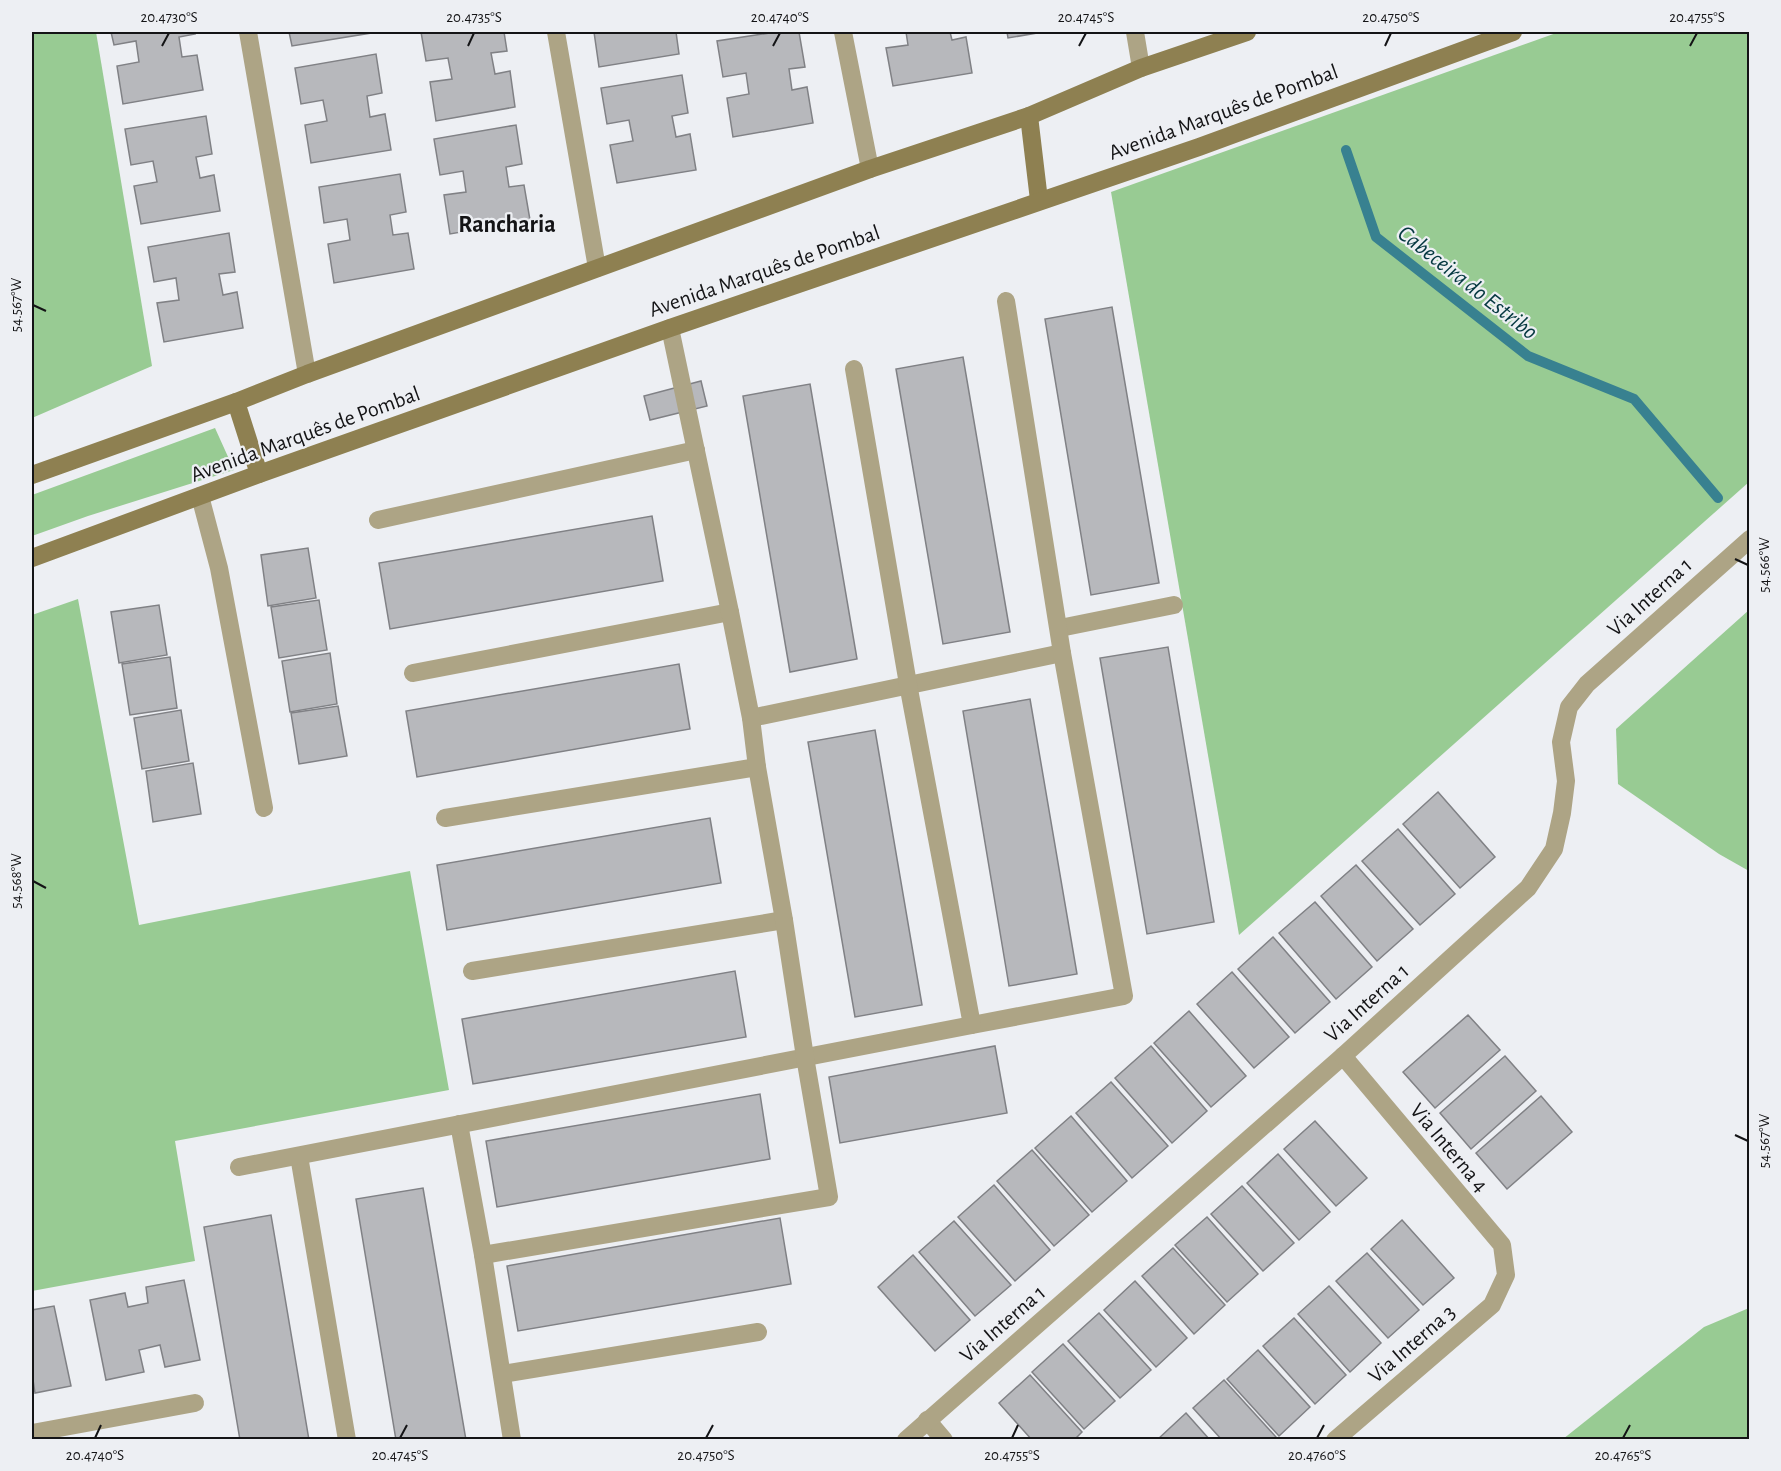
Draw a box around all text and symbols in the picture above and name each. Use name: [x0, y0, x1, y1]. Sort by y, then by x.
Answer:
text: 20.4730°S: [140, 10, 198, 25]
text: 20.4735°S: [446, 10, 502, 25]
text: 20.4740°S: [751, 10, 809, 25]
text: 20.4745°S: [1058, 10, 1114, 25]
text: 20.4750°S: [1362, 10, 1420, 25]
text: 20.4755°S: [1669, 10, 1725, 25]
street label: Avenida Marquês de Pombal: [1106, 60, 1341, 164]
district label: Rancharia: [458, 213, 556, 237]
street label: Avenida Marquês de Pombal: [646, 221, 883, 321]
water label: Cabeceira do Estribo: [1393, 221, 1542, 345]
text: 54.567°W: [9, 277, 24, 332]
street label: Avenida Marquês de Pombal: [188, 382, 423, 486]
text: 54.566°W: [1757, 537, 1772, 593]
street label: Via Interna 1: [1603, 553, 1696, 640]
text: 54.568°W: [9, 853, 24, 909]
street label: Via Interna 1: [1320, 959, 1413, 1046]
street label: Via Interna 4: [1406, 1099, 1492, 1196]
text: 54.567°W: [1757, 1113, 1772, 1168]
street label: Via Interna 1: [956, 1281, 1050, 1367]
street label: Via Interna 3: [1364, 1300, 1459, 1387]
text: 20.4740°S: [66, 1448, 124, 1463]
text: 20.4745°S: [372, 1448, 428, 1463]
text: 20.4750°S: [677, 1448, 735, 1463]
text: 20.4755°S: [984, 1448, 1040, 1463]
text: 20.4760°S: [1288, 1448, 1346, 1463]
text: 20.4765°S: [1595, 1448, 1651, 1463]

